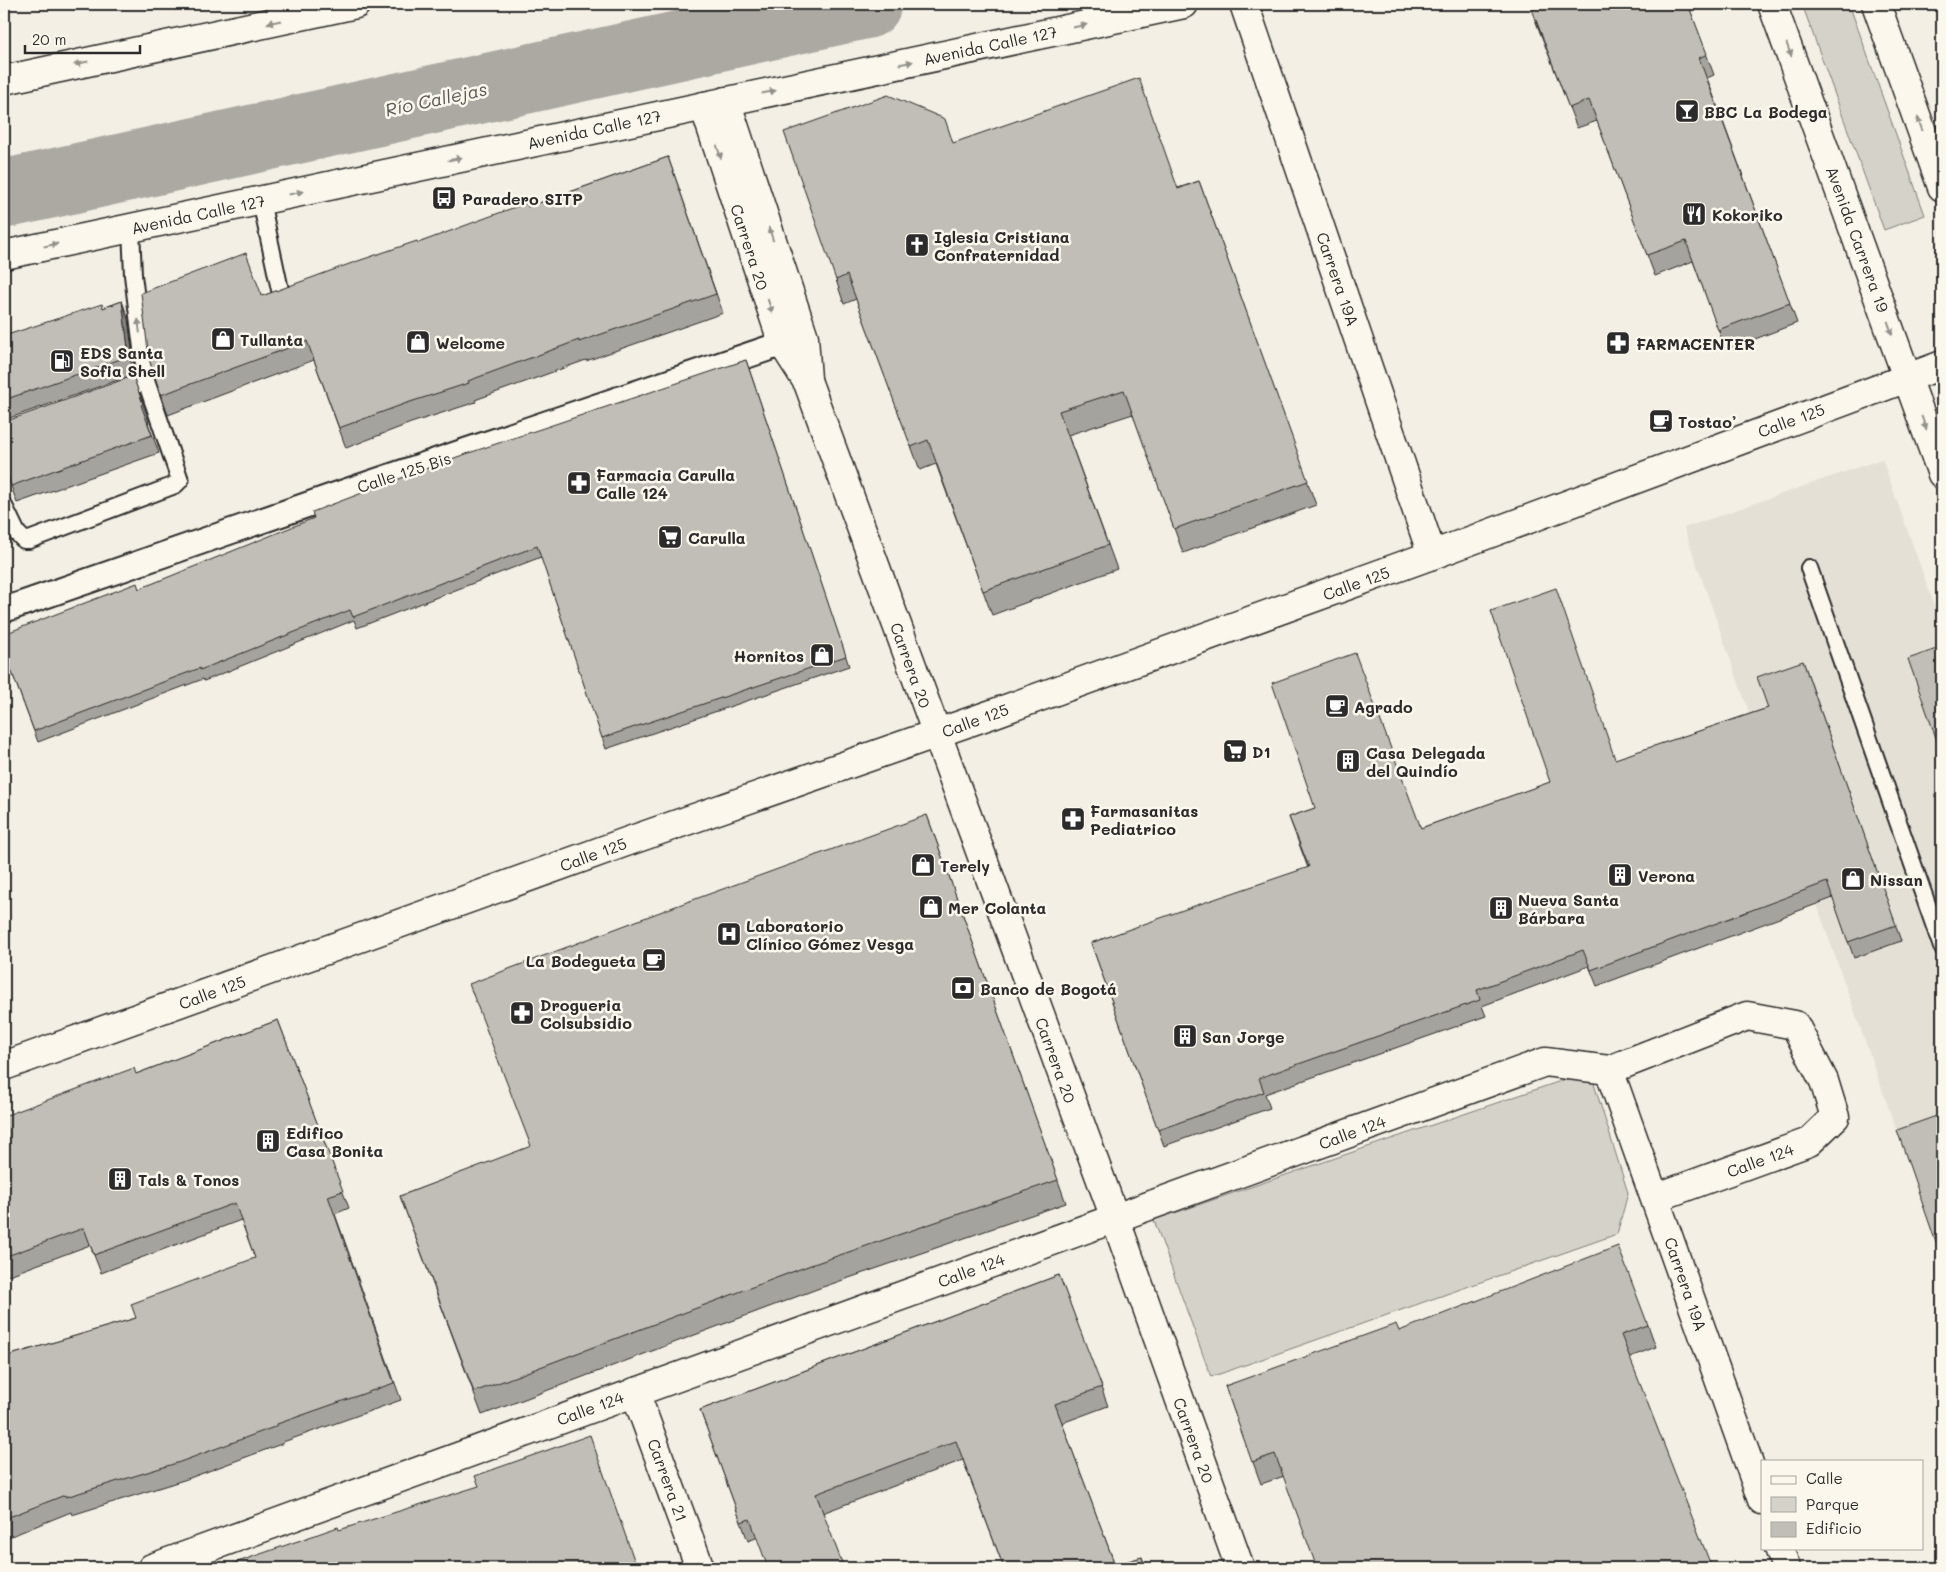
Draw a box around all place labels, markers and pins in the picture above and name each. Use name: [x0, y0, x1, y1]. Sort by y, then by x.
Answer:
bar icon: BBC La Bodega: [1674, 98, 1700, 124]
place label: BBC La Bodega: [1704, 101, 1828, 122]
bus stop icon: Paradero SITP: [431, 185, 457, 211]
place label: Paradero SITP: [462, 188, 583, 209]
restaurant icon: Kokoriko: [1681, 201, 1707, 227]
place label: Kokoriko: [1712, 204, 1783, 225]
place label: Iglesia Cristiana Confraternidad: [934, 226, 1070, 265]
church icon: Iglesia Cristiana Confraternidad: [904, 232, 930, 258]
shop icon: Tullanta: [210, 326, 236, 352]
place label: Tullanta: [240, 329, 303, 350]
shop icon: Welcome: [405, 329, 431, 355]
pharmacy icon: FARMACENTER: [1605, 330, 1631, 356]
place label: Welcome: [436, 332, 505, 353]
place label: FARMACENTER: [1636, 333, 1755, 354]
place label: EDS Santa Sofia Shell: [80, 342, 165, 381]
fuel station icon: EDS Santa Sofia Shell: [49, 348, 75, 374]
cafe icon: Tostao’: [1648, 408, 1674, 434]
place label: Tostao’: [1678, 411, 1737, 432]
place label: Farmacia Carulla Calle 124: [596, 464, 735, 503]
pharmacy icon: Farmacia Carulla Calle 124: [566, 470, 592, 496]
supermarket icon: Carulla: [657, 524, 683, 550]
place label: Carulla: [688, 527, 746, 548]
shop icon: Hornitos: [809, 642, 835, 668]
place label: Hornitos: [734, 645, 804, 666]
cafe icon: Agrado: [1324, 693, 1350, 719]
place label: Agrado: [1354, 696, 1413, 717]
supermarket icon: D1: [1222, 738, 1248, 764]
place label: D1: [1252, 741, 1271, 762]
place label: Casa Delegada del Quindío: [1366, 742, 1486, 781]
building icon: Casa Delegada del Quindío: [1335, 748, 1361, 774]
place label: Farmasanitas Pediatrico: [1090, 800, 1198, 839]
pharmacy icon: Farmasanitas Pediatrico: [1060, 806, 1086, 832]
shop icon: Terely: [910, 852, 936, 878]
place label: Terely: [940, 855, 990, 876]
building icon: Verona: [1607, 862, 1633, 888]
place label: Verona: [1638, 865, 1695, 886]
shop icon: Nissan: [1840, 866, 1866, 892]
place label: Nissan: [1870, 869, 1923, 890]
place label: Nueva Santa Bárbara: [1518, 889, 1619, 928]
shop icon: Mer Colanta: [918, 894, 944, 920]
building icon: Nueva Santa Bárbara: [1488, 895, 1514, 921]
place label: Mer Colanta: [948, 897, 1047, 918]
place label: Laboratorio Clínico Gómez Vesga: [746, 915, 914, 954]
hospital icon: Laboratorio Clínico Gómez Vesga: [716, 921, 742, 947]
cafe icon: La Bodegueta: [641, 947, 667, 973]
place label: La Bodegueta: [526, 950, 636, 971]
bank icon: Banco de Bogotá: [950, 975, 976, 1001]
place label: Banco de Bogotá: [980, 978, 1117, 999]
place label: Drogueria Colsubsidio: [540, 994, 632, 1033]
pharmacy icon: Drogueria Colsubsidio: [509, 1000, 535, 1026]
building icon: San Jorge: [1172, 1023, 1198, 1049]
place label: San Jorge: [1202, 1026, 1284, 1047]
place label: Edifico Casa Bonita: [286, 1122, 384, 1161]
building icon: Edifico Casa Bonita: [255, 1128, 281, 1154]
building icon: Tals & Tonos: [107, 1166, 133, 1192]
place label: Tals & Tonos: [138, 1169, 239, 1190]

